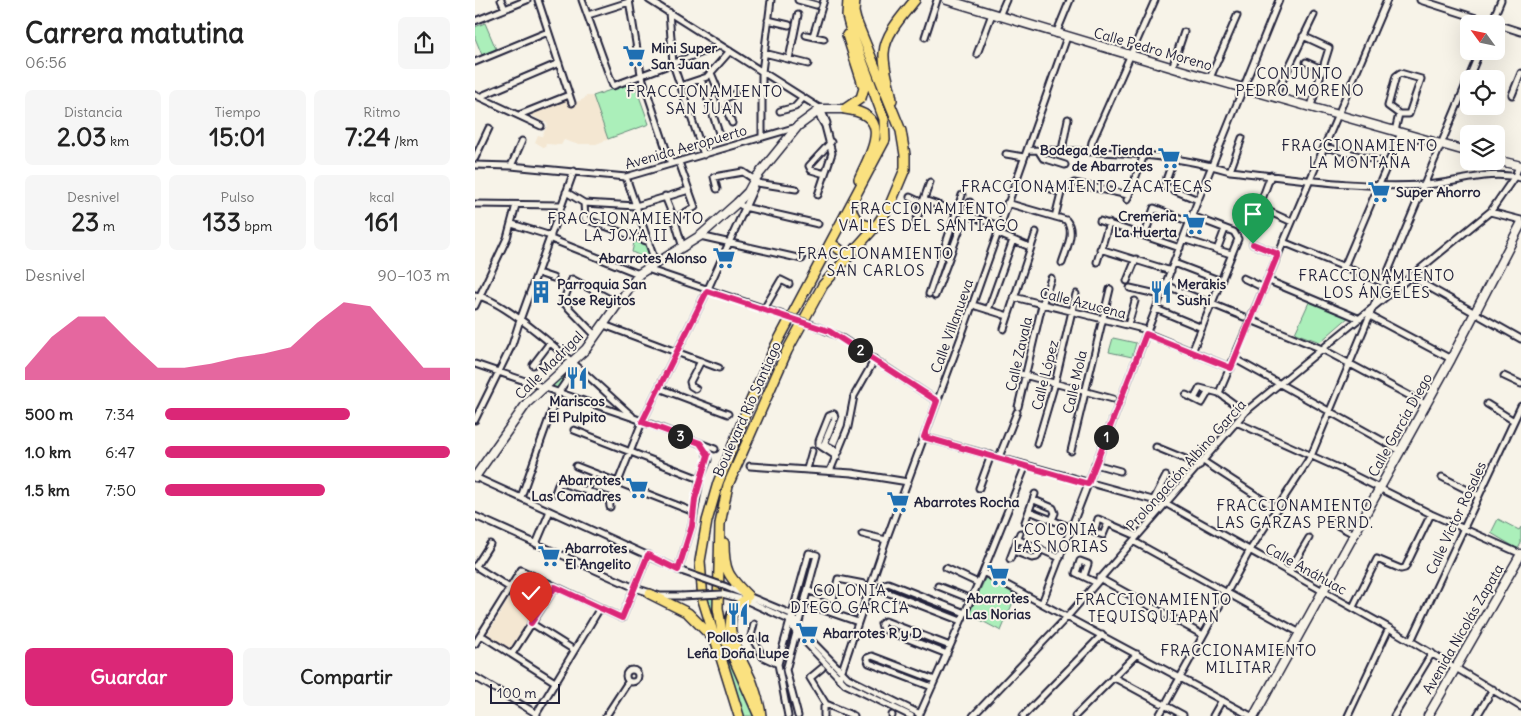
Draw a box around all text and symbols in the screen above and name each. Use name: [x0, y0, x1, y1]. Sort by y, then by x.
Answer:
text: Carrera matutina: [25, 15, 244, 51]
north arrow: [1460, 15, 1505, 60]
map controls: [1460, 15, 1505, 170]
button: share: [398, 17, 450, 69]
street label: Calle Pedro Moreno: [1092, 23, 1215, 75]
place label: Mini Super San Juan: [651, 39, 717, 73]
supermarket icon: Mini Super San Juan: [621, 43, 647, 69]
text: 06:56: [25, 52, 67, 72]
district label: CONJUNTO PEDRO MORENO: [1235, 64, 1365, 100]
button: locate: [1460, 70, 1505, 115]
district label: FRACCIONAMIENTO SAN JUAN: [627, 82, 783, 118]
text: Distancia: [64, 103, 122, 121]
text: Tiempo: [214, 103, 261, 121]
text: Ritmo: [363, 103, 400, 121]
text: 2.03: [57, 121, 107, 153]
text: 15:01: [209, 121, 266, 153]
text: 7:24: [345, 121, 391, 153]
street label: Avenida Aeropuerto: [623, 121, 749, 173]
button: layers: [1460, 125, 1505, 170]
text: km: [107, 132, 129, 150]
text: /km: [391, 132, 419, 150]
district label: FRACCIONAMIENTO LA MONTAÑA: [1282, 136, 1438, 172]
place label: Bodega de Tienda de Abarrotes: [1040, 141, 1154, 175]
supermarket icon: Bodega de Tienda de Abarrotes: [1156, 145, 1182, 171]
district label: FRACCIONAMIENTO ZACATECAS: [961, 177, 1213, 196]
supermarket icon: Super Ahorro: [1366, 179, 1392, 205]
place label: Super Ahorro: [1396, 183, 1481, 201]
text: Desnivel: [67, 188, 119, 206]
text: Pulso: [221, 188, 254, 206]
text: kcal: [369, 188, 394, 206]
pin: [1232, 193, 1274, 244]
district label: FRACCIONAMIENTO VALLES DEL SANTIAGO: [839, 199, 1019, 235]
icon: arrive: [1239, 200, 1267, 228]
text: 23: [71, 206, 99, 238]
text: 133: [203, 206, 241, 238]
text: 161: [365, 206, 399, 238]
place label: Cremeria La Huerta: [1114, 207, 1177, 241]
district label: FRACCIONAMIENTO LA JOYA II: [548, 209, 704, 245]
supermarket icon: Cremeria La Huerta: [1181, 211, 1207, 237]
text: m: [99, 217, 115, 235]
text: bpm: [241, 217, 272, 235]
district label: FRACCIONAMIENTO SAN CARLOS: [798, 244, 954, 280]
supermarket icon: Abarrotes Alonso: [711, 245, 737, 271]
place label: Abarrotes Alonso: [599, 249, 707, 267]
text: Desnivel: [25, 265, 85, 285]
text: 90–103 m: [377, 265, 450, 285]
district label: FRACCIONAMIENTO LOS ÁNGELES: [1299, 266, 1455, 302]
place label: Parroquia San Jose Reyitos: [557, 275, 647, 309]
place label: Merakis Sushi: [1177, 275, 1227, 309]
street label: Calle Villanueva: [927, 276, 977, 376]
building icon: Parroquia San Jose Reyitos: [528, 279, 554, 305]
restaurant icon: Merakis Sushi: [1148, 279, 1174, 305]
street label: Calle Azucena: [1038, 284, 1128, 322]
street label: Calle Zavala: [1002, 315, 1036, 393]
street label: Calle Madrigal: [511, 327, 587, 403]
street label: Boulevard Río Santiago: [709, 338, 785, 479]
pin: 2: [847, 338, 873, 362]
street label: Calle López: [1028, 338, 1062, 412]
text: 2: [857, 341, 864, 359]
street label: Calle Mola: [1059, 349, 1091, 415]
restaurant icon: Mariscos El Pulpito: [564, 365, 590, 391]
street label: Calle García Diego: [1364, 370, 1436, 480]
place label: Mariscos El Pulpito: [548, 392, 606, 426]
street label: Prolongación Albino García: [1122, 396, 1250, 534]
text: 500 m: [25, 404, 73, 424]
text: 7:34: [105, 404, 135, 424]
pin: 3: [667, 424, 693, 448]
pin: 1: [1093, 424, 1119, 450]
text: 3: [677, 427, 684, 445]
text: 1: [1104, 428, 1109, 446]
text: 1.0 km: [25, 442, 71, 462]
text: 6:47: [105, 442, 135, 462]
street label: Calle Víctor Rosales: [1422, 458, 1490, 578]
place label: Abarrotes Las Comadres: [531, 471, 622, 505]
supermarket icon: Abarrotes Las Comadres: [624, 475, 650, 501]
text: 1.5 km: [25, 480, 70, 500]
text: 7:50: [105, 480, 136, 500]
supermarket icon: Abarrotes Rocha: [885, 489, 911, 515]
place label: Abarrotes Rocha: [914, 493, 1019, 511]
district label: FRACCIONAMIENTO LAS GARZAS PERND.: [1216, 496, 1374, 532]
district label: COLONIA LAS NORIAS: [1013, 520, 1109, 556]
place label: Abarrotes El Angelito: [565, 539, 631, 573]
street label: Calle Anáhuac: [1262, 539, 1350, 599]
supermarket icon: Abarrotes El Angelito: [536, 543, 562, 569]
street label: Avenida Nicolás Zapata: [1418, 561, 1508, 697]
supermarket icon: Abarrotes Las Norias: [985, 562, 1011, 588]
pin: [510, 572, 552, 623]
icon: check: [517, 579, 545, 607]
district label: COLONIA DIEGO GARCÍA: [790, 581, 910, 617]
place label: Abarrotes Las Norias: [965, 589, 1032, 623]
district label: FRACCIONAMIENTO TEQUISQUIAPAN: [1076, 590, 1232, 626]
restaurant icon: Pollos a la Leña Doña Lupe: [725, 601, 751, 627]
supermarket icon: Abarrotes R y D: [794, 620, 820, 646]
place label: Abarrotes R y D: [823, 624, 922, 642]
place label: Pollos a la Leña Doña Lupe: [687, 628, 790, 662]
district label: FRACCIONAMIENTO MILITAR: [1161, 641, 1317, 677]
button: Guardar: [25, 648, 233, 706]
button: Compartir: [243, 648, 450, 706]
scale bar: [490, 681, 560, 704]
text: 100 m: [497, 684, 537, 702]

